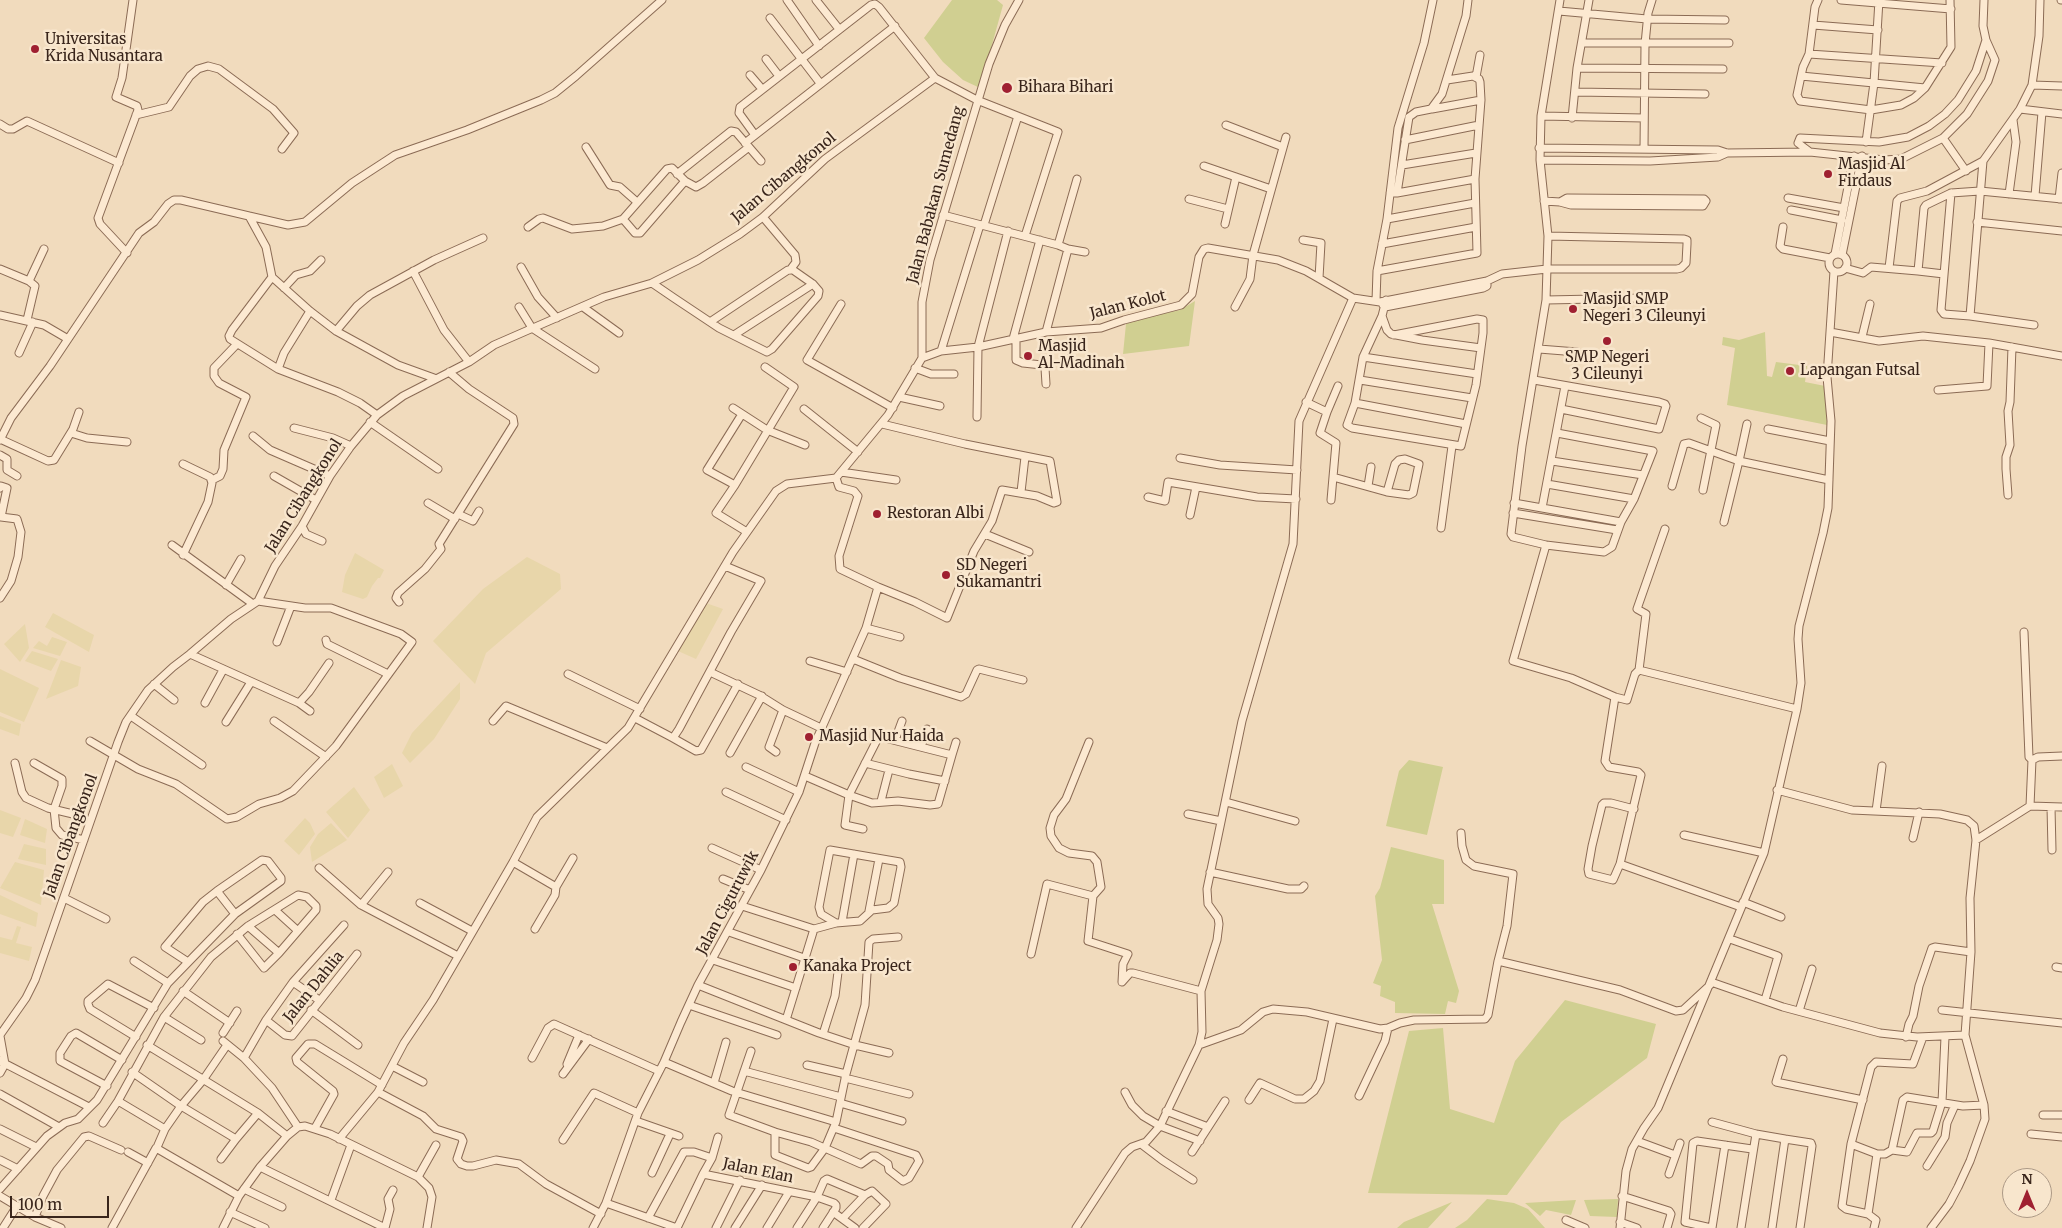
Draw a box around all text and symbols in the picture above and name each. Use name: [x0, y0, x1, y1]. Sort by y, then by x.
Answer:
place label: Universitas Krida Nusantara: [45, 31, 163, 66]
marker: Universitas Krida Nusantara: [29, 43, 41, 55]
place label: Bihara Bihari: [1018, 79, 1113, 97]
marker: Bihara Bihari: [1000, 81, 1014, 95]
street label: Jalan Babakan Sumedang: [904, 104, 968, 286]
street label: Jalan Cibangkonol: [728, 129, 840, 227]
place label: Masjid Al Firdaus: [1838, 156, 1905, 191]
marker: Masjid Al Firdaus: [1822, 168, 1834, 180]
street label: Jalan Kolot: [1088, 287, 1168, 323]
place label: Masjid SMP Negeri 3 Cileunyi: [1583, 291, 1706, 326]
marker: Masjid SMP Negeri 3 Cileunyi: [1567, 303, 1579, 315]
marker: SMP Negeri 3 Cileunyi: [1601, 335, 1613, 347]
place label: Masjid Al-Madinah: [1038, 338, 1125, 373]
place label: SMP Negeri 3 Cileunyi: [1565, 349, 1649, 384]
marker: Masjid Al-Madinah: [1022, 350, 1034, 362]
place label: Lapangan Futsal: [1800, 362, 1920, 380]
marker: Lapangan Futsal: [1784, 365, 1796, 377]
street label: Jalan Cibangkonol: [262, 436, 346, 556]
place label: Restoran Albi: [887, 505, 984, 523]
marker: Restoran Albi: [871, 508, 883, 520]
place label: SD Negeri Sukamantri: [956, 557, 1042, 592]
marker: SD Negeri Sukamantri: [940, 569, 952, 581]
place label: Masjid Nur Haida: [819, 728, 944, 746]
marker: Masjid Nur Haida: [803, 731, 815, 743]
street label: Jalan Cibangkonol: [40, 771, 102, 901]
street label: Jalan Ciguruwik: [693, 848, 763, 958]
street label: Jalan Dahlia: [280, 948, 348, 1026]
place label: Kanaka Project: [803, 958, 912, 976]
marker: Kanaka Project: [787, 961, 799, 973]
street label: Jalan Elan: [721, 1155, 795, 1187]
north arrow: [2002, 1168, 2052, 1218]
text: N: [2021, 1170, 2033, 1188]
scale bar: [12, 1186, 111, 1218]
text: 100 m: [18, 1195, 62, 1214]

